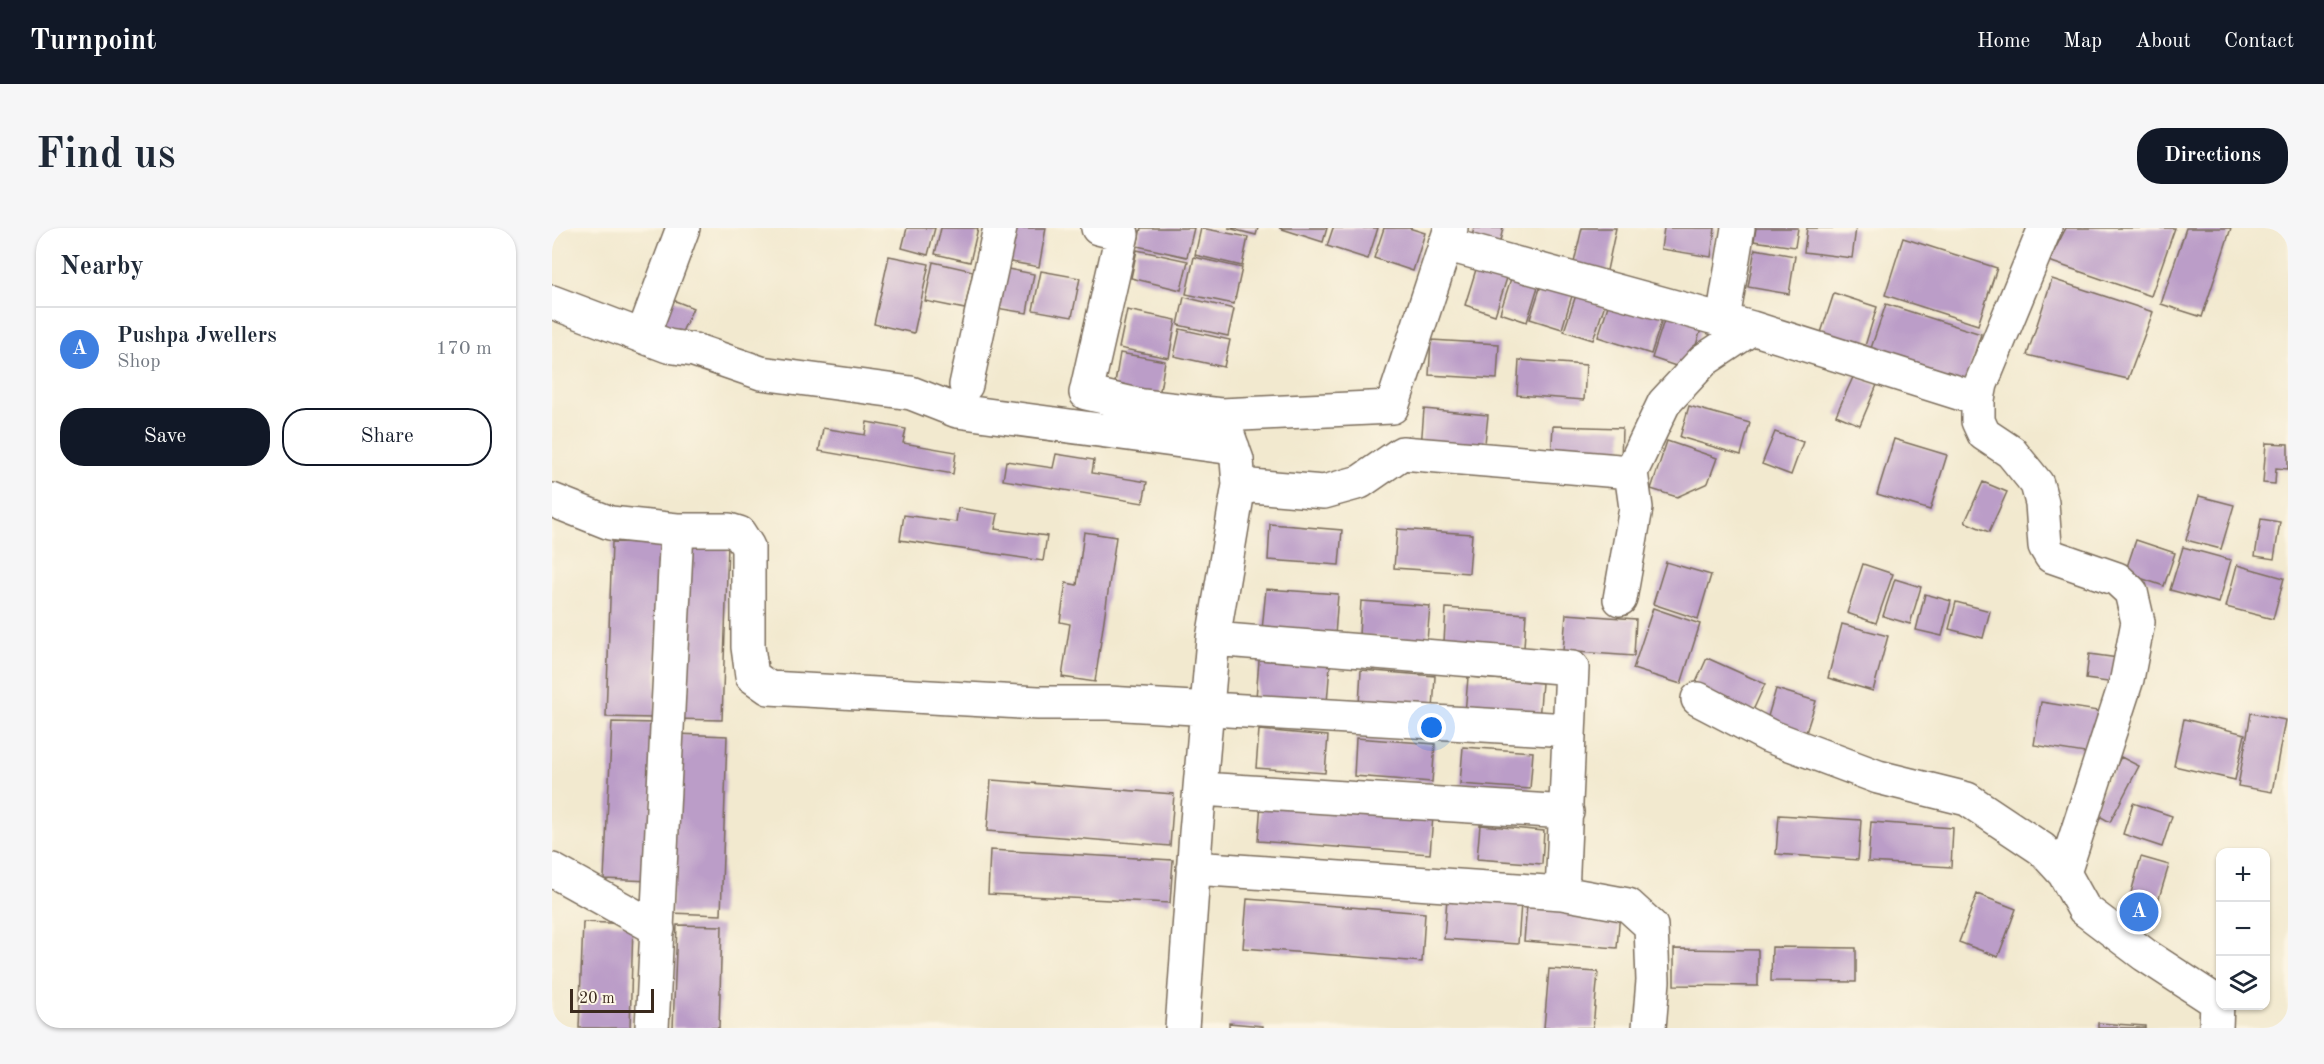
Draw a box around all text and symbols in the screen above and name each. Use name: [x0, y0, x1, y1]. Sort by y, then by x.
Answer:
text: Turnpoint: [30, 28, 157, 56]
text: Home: [1977, 31, 2030, 52]
text: Map: [2063, 31, 2102, 52]
text: About: [2135, 31, 2191, 52]
text: Contact: [2224, 31, 2294, 52]
button: Directions: [2137, 128, 2288, 184]
text: Find us: [36, 135, 175, 177]
text: Nearby: [60, 254, 144, 280]
text: Pushpa Jwellers: [117, 325, 277, 347]
text: A: [72, 339, 87, 359]
text: 170 m: [436, 339, 492, 359]
text: Shop: [117, 352, 161, 372]
button: Save: [60, 408, 270, 466]
button: Share: [282, 408, 492, 466]
your location: [1417, 713, 1446, 742]
map controls: [2216, 848, 2270, 1010]
button: +: [2216, 848, 2270, 902]
pin: A: [2120, 890, 2158, 934]
button: −: [2216, 902, 2270, 956]
button: layers: [2216, 956, 2270, 1010]
scale bar: [570, 986, 654, 1014]
text: 20 m: [579, 991, 615, 1007]

